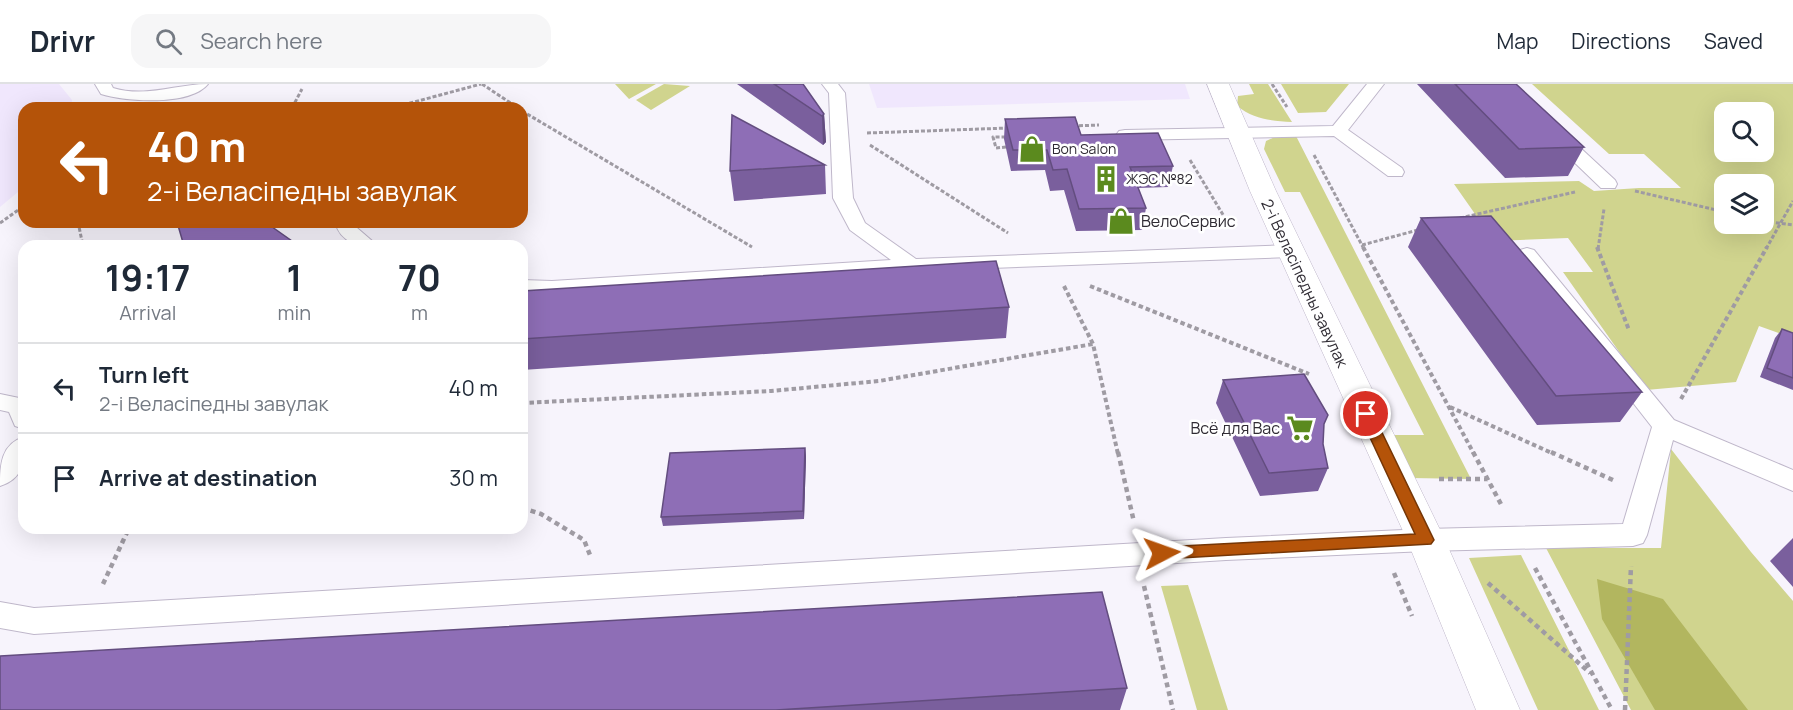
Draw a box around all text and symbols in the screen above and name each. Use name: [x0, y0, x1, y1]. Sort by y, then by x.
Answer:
search box: [131, 14, 551, 68]
text: Drivr: [30, 22, 95, 60]
icon: search: [152, 25, 185, 58]
text: Search here: [200, 26, 323, 56]
text: Map: [1497, 27, 1538, 55]
text: Directions: [1571, 27, 1671, 55]
text: Saved: [1704, 27, 1763, 55]
map controls: [1714, 102, 1774, 234]
button: search: [1714, 102, 1774, 162]
text: 40 m: [147, 117, 246, 175]
icon: left: [48, 126, 126, 204]
shop icon: Bon Salon: [1017, 134, 1047, 164]
place label: Bon Salon: [1052, 139, 1116, 158]
building icon: ЖЭС №82: [1091, 164, 1121, 194]
place label: ЖЭС №82: [1126, 169, 1193, 188]
text: 2-і Веласіпедны завулак: [147, 172, 457, 209]
button: layers: [1714, 174, 1774, 234]
street label: 2-і Веласіпедны завулак: [1256, 195, 1354, 372]
shop icon: ВелоСервис: [1106, 206, 1136, 236]
place label: ВелоСервис: [1141, 210, 1236, 232]
text: 19:17: [105, 253, 190, 302]
text: 1: [286, 253, 302, 302]
text: 70: [398, 253, 441, 302]
text: Arrival: [119, 299, 176, 326]
text: min: [278, 299, 311, 326]
text: m: [411, 299, 428, 326]
text: Turn left: [99, 360, 189, 390]
icon: left: [48, 372, 81, 405]
text: 40 m: [449, 373, 498, 403]
pin: [1340, 388, 1391, 439]
text: 2-і Веласіпедны завулак: [99, 390, 328, 417]
icon: arrive: [1349, 397, 1382, 430]
supermarket icon: Всё для Вас: [1285, 413, 1315, 443]
place label: Всё для Вас: [1190, 417, 1280, 439]
icon: arrive: [48, 462, 81, 495]
text: Arrive at destination: [99, 463, 317, 493]
text: 30 m: [449, 463, 498, 493]
position arrow: [1130, 521, 1194, 585]

